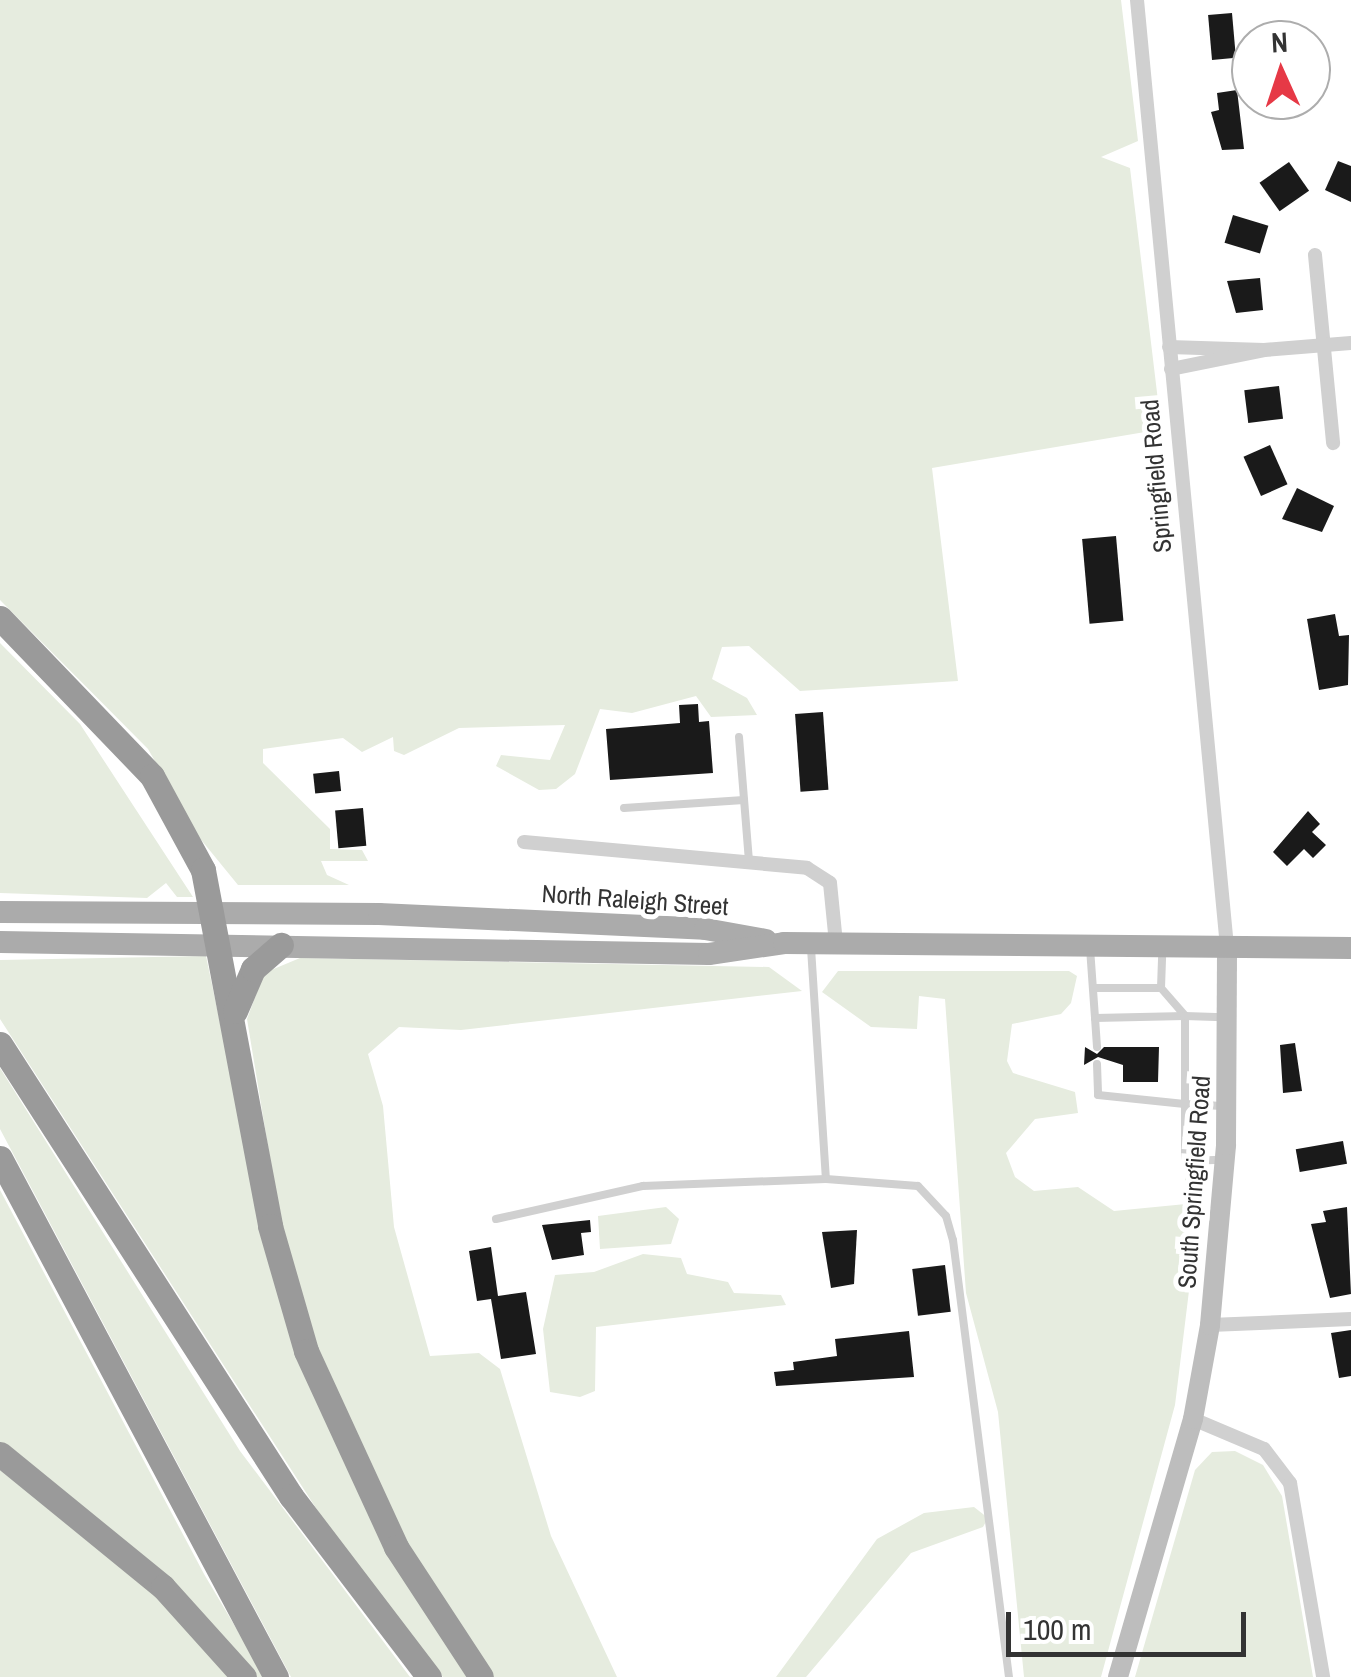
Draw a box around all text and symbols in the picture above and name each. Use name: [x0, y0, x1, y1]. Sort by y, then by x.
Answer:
north arrow: [1231, 20, 1331, 120]
text: N: [1270, 23, 1289, 61]
street label: Springfield Road: [1134, 398, 1178, 554]
street label: North Raleigh Street: [541, 879, 729, 921]
street label: South Springfield Road: [1172, 1075, 1216, 1289]
scale bar: [1011, 1592, 1251, 1654]
text: 100 m: [1023, 1609, 1091, 1649]

